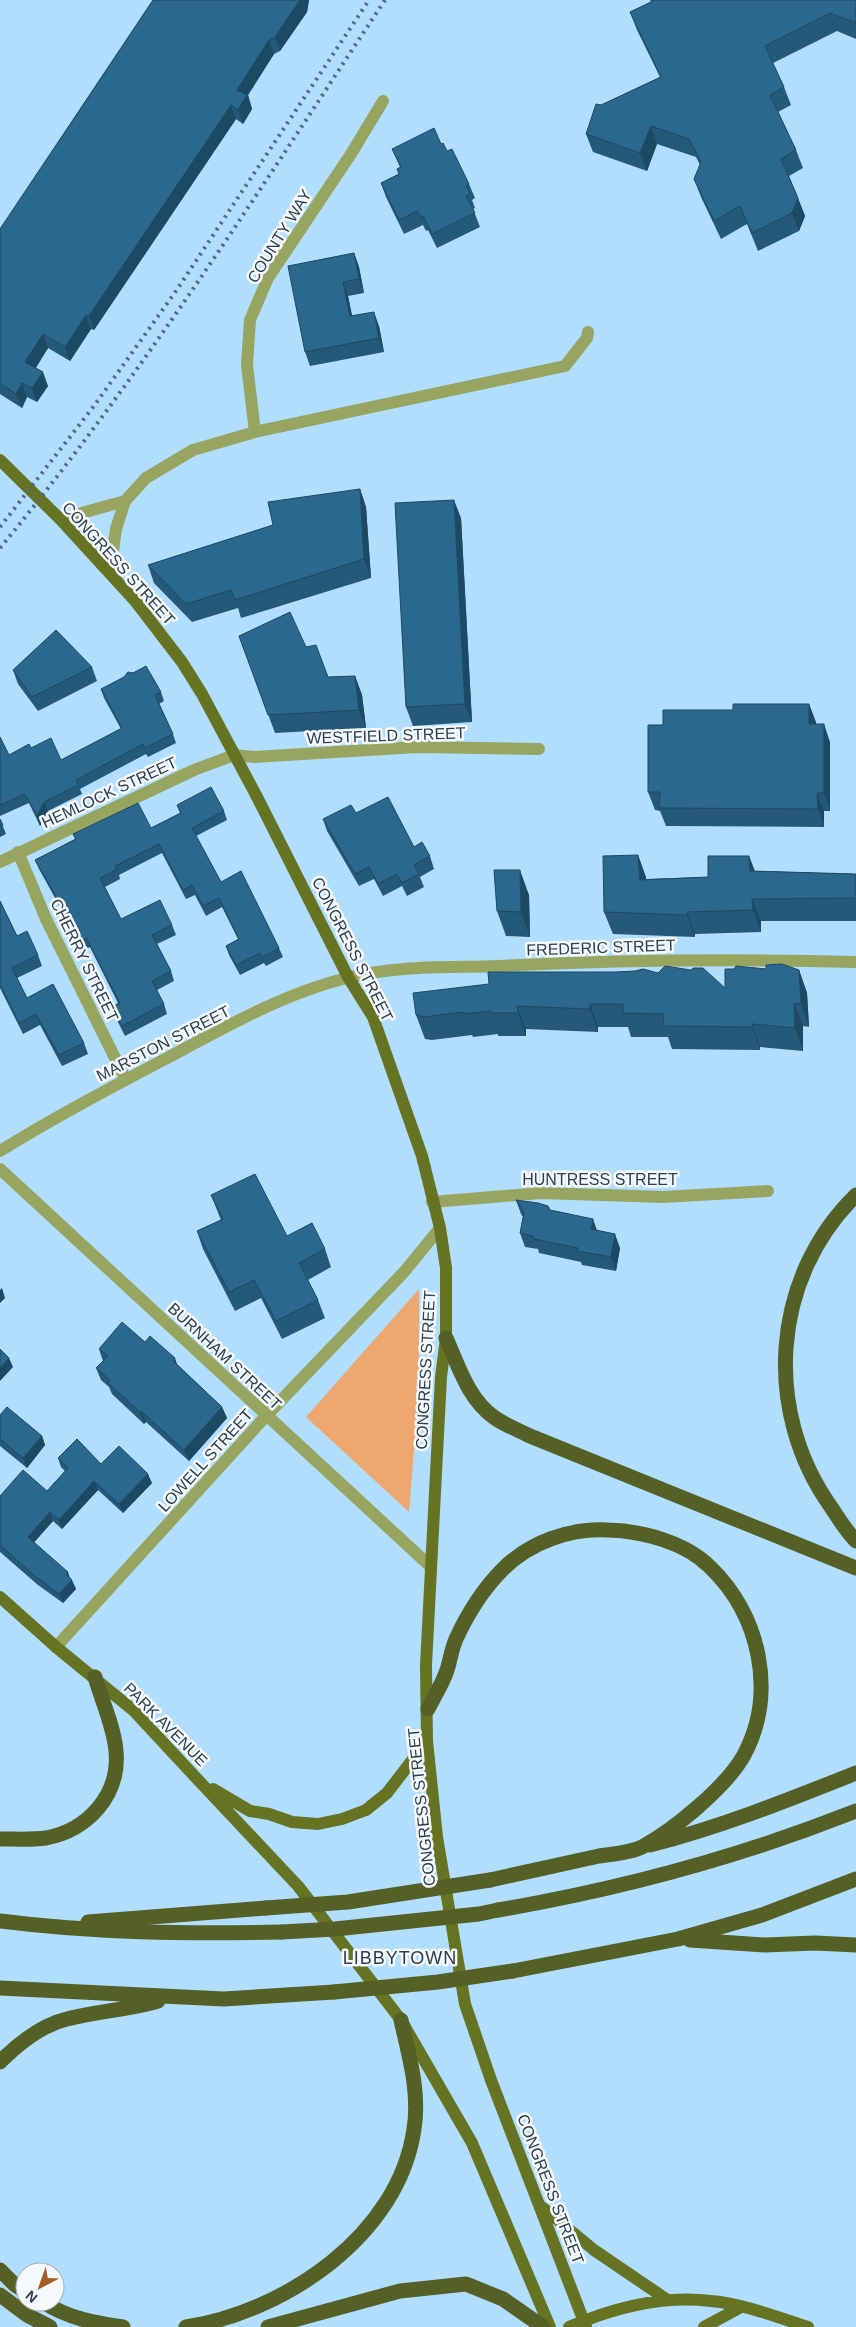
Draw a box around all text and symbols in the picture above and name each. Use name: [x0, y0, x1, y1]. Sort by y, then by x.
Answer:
street label: COUNTY WAY: [244, 186, 315, 286]
street label: CONGRESS STREET: [59, 499, 178, 628]
street label: WESTFIELD STREET: [306, 724, 466, 747]
street label: HEMLOCK STREET: [39, 754, 179, 831]
street label: CONGRESS STREET: [309, 874, 396, 1024]
street label: CHERRY STREET: [47, 896, 122, 1025]
street label: FREDERIC STREET: [526, 936, 676, 959]
street label: MARSTON STREET: [94, 1002, 233, 1084]
street label: HUNTRESS STREET: [522, 1171, 678, 1188]
street label: CONGRESS STREET: [413, 1290, 438, 1450]
street label: BURNHAM STREET: [165, 1300, 285, 1413]
street label: LOWELL STREET: [155, 1405, 256, 1515]
street label: PARK AVENUE: [121, 1679, 211, 1769]
street label: CONGRESS STREET: [405, 1727, 438, 1887]
district label: LIBBYTOWN: [343, 1948, 457, 1968]
street label: CONGRESS STREET: [514, 2112, 587, 2267]
north arrow: [15, 2262, 65, 2312]
text: N: [22, 2287, 41, 2306]

